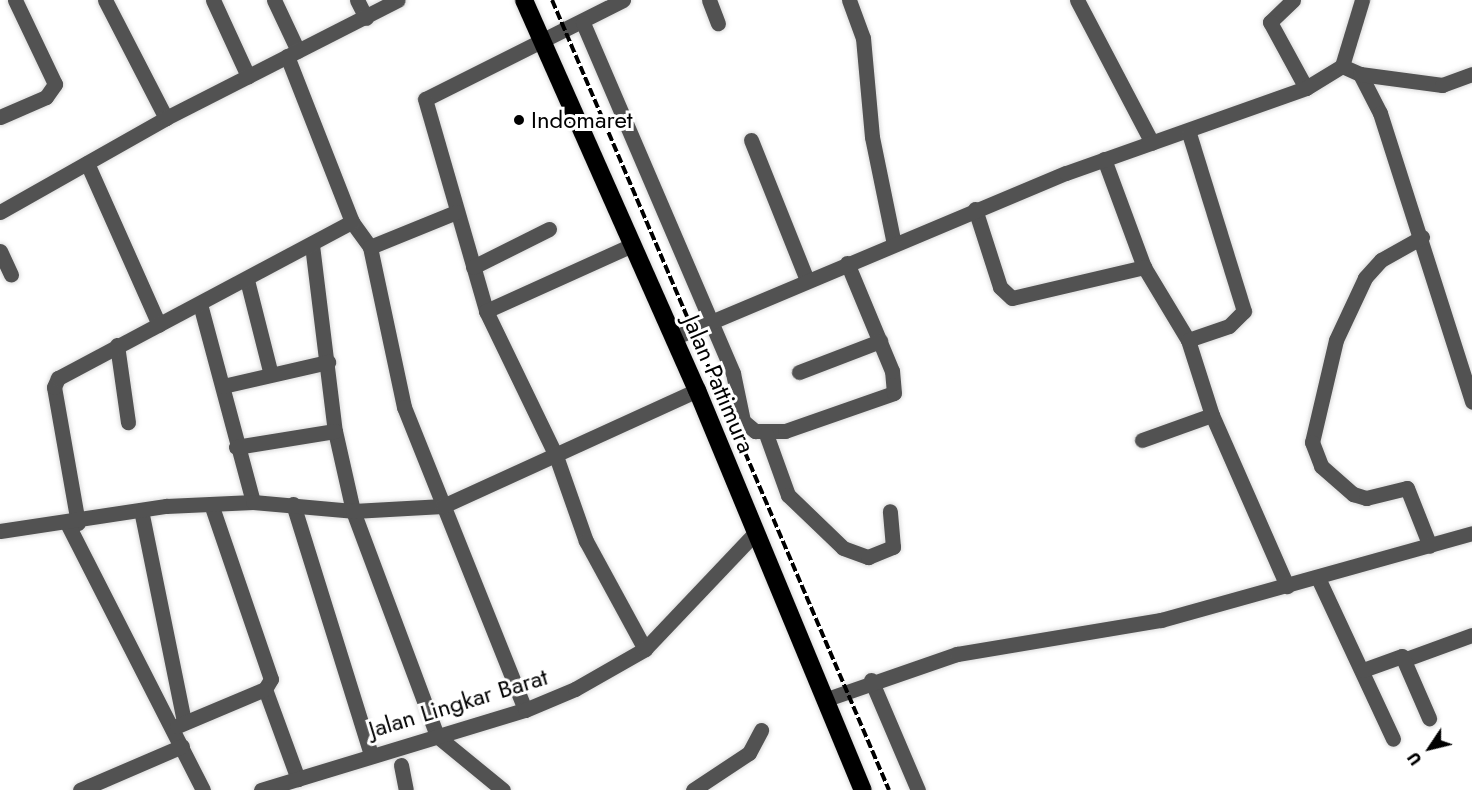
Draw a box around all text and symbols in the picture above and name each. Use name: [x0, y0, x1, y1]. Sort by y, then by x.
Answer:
place label: Indomaret: [531, 106, 633, 134]
marker: Indomaret: [512, 113, 526, 127]
street label: Jalan Pattimura: [677, 311, 761, 457]
street label: Jalan Lingkar Barat: [365, 662, 551, 744]
north arrow: [1400, 718, 1460, 778]
text: U: [1402, 747, 1427, 770]

